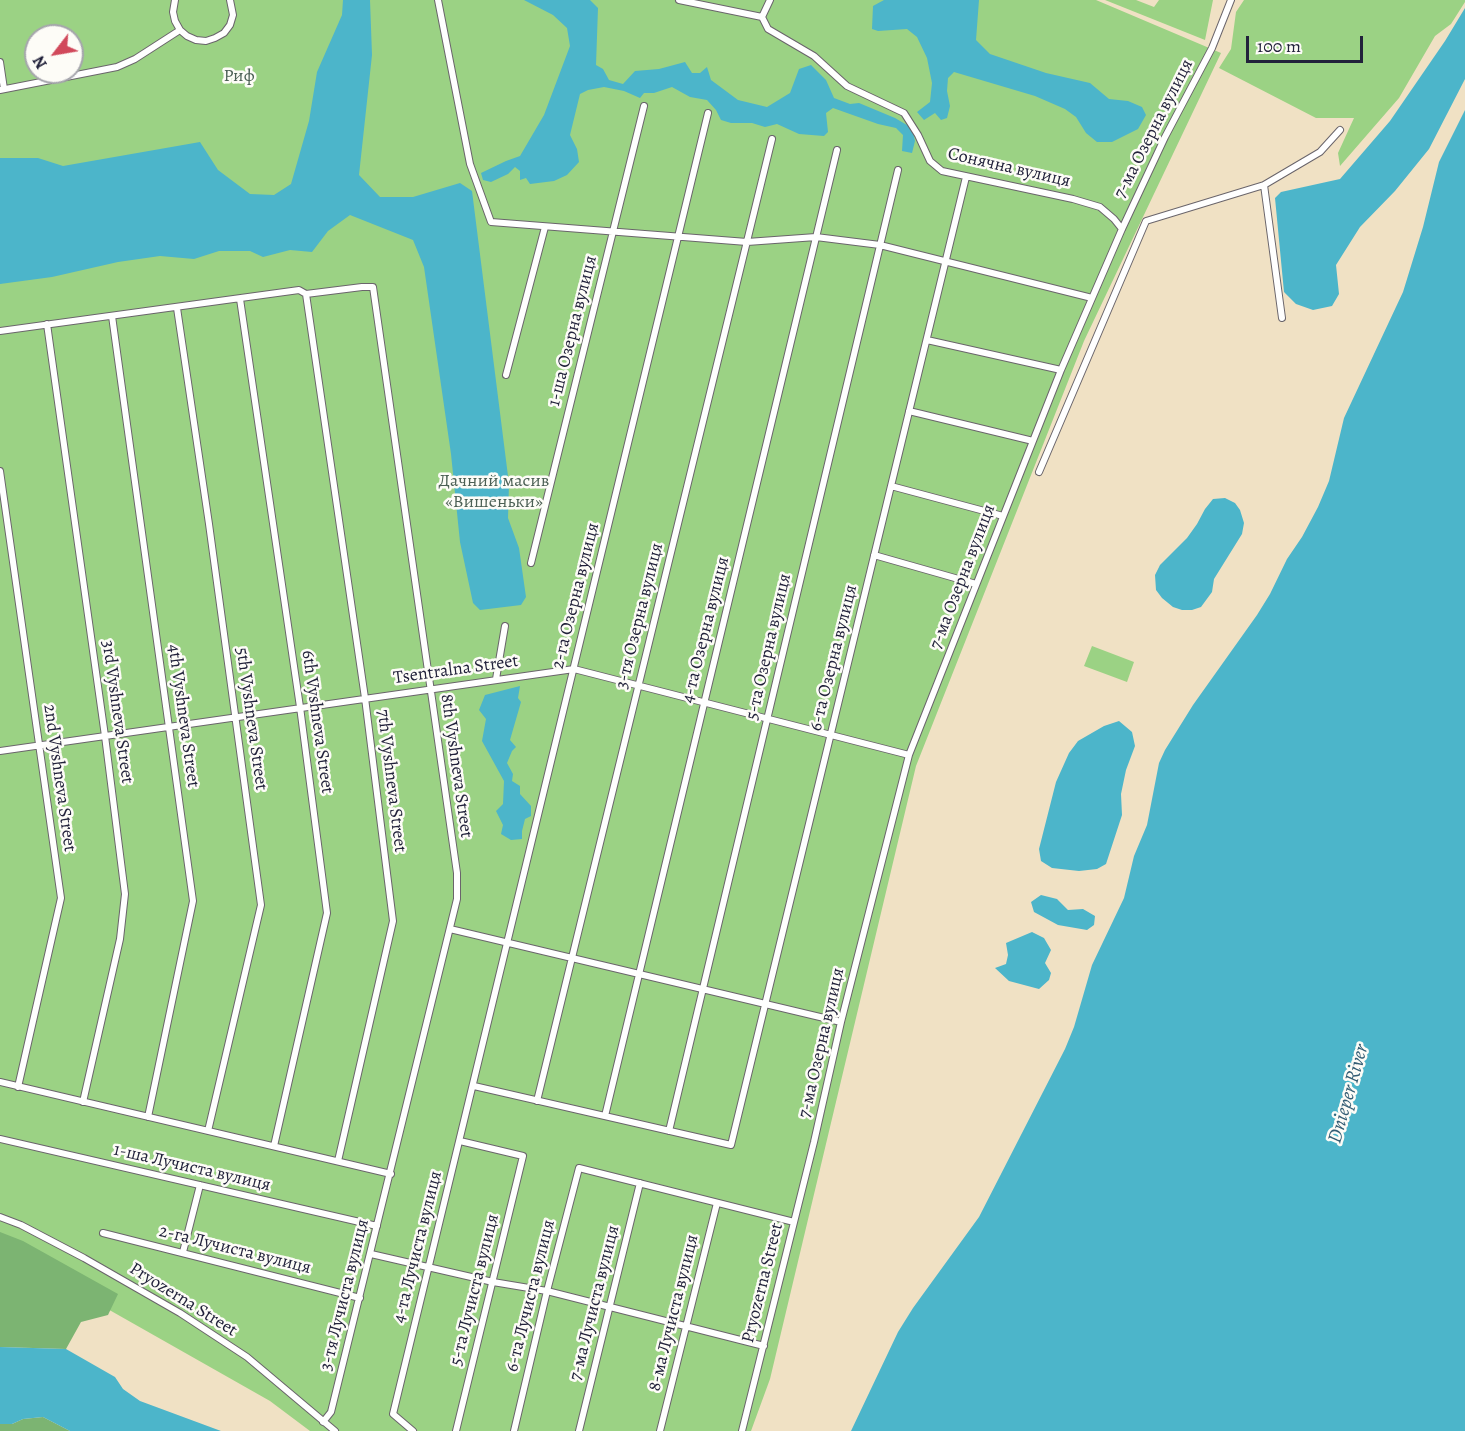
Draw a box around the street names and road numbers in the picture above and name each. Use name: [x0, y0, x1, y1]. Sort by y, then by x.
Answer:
street label: 7-ма Озерна вулиця: [1110, 56, 1198, 202]
street label: Сонячна вулиця: [946, 143, 1072, 193]
street label: 1-ша Озерна вулиця: [544, 253, 602, 409]
street label: 7-ма Озерна вулиця: [925, 502, 1001, 652]
street label: 2-га Озерна вулиця: [547, 521, 605, 671]
street label: 3-тя Озерна вулиця: [611, 541, 669, 691]
street label: 4-та Озерна вулиця: [677, 555, 735, 705]
street label: 5-та Озерна вулиця: [742, 572, 796, 722]
street label: 6-та Озерна вулиця: [805, 583, 863, 733]
street label: 3rd Vyshneva Street: [96, 639, 138, 785]
street label: 4th Vyshneva Street: [162, 643, 204, 789]
street label: 5th Vyshneva Street: [230, 646, 272, 792]
street label: 6th Vyshneva Street: [296, 649, 338, 795]
street label: Tsentralna Street: [392, 651, 520, 689]
street label: 8th Vyshneva Street: [435, 693, 477, 839]
street label: 2nd Vyshneva Street: [38, 703, 80, 853]
street label: 7th Vyshneva Street: [372, 708, 410, 854]
street label: 7-ма Озерна вулиця: [794, 966, 850, 1120]
street label: 1-ша Лучиста вулиця: [111, 1139, 273, 1197]
street label: 4-та Лучиста вулиця: [389, 1169, 447, 1325]
street label: 5-та Лучиста вулиця: [446, 1212, 504, 1368]
street label: 3-тя Лучиста вулиця: [316, 1217, 374, 1373]
street label: 6-та Лучиста вулиця: [502, 1218, 560, 1374]
street label: 2-га Лучиста вулиця: [157, 1221, 313, 1279]
street label: Pryozerna Street: [738, 1221, 788, 1345]
street label: 7-ма Лучиста вулиця: [565, 1223, 625, 1383]
street label: 8-ма Лучиста вулиця: [644, 1233, 704, 1393]
street label: Pryozerna Street: [125, 1258, 241, 1342]

